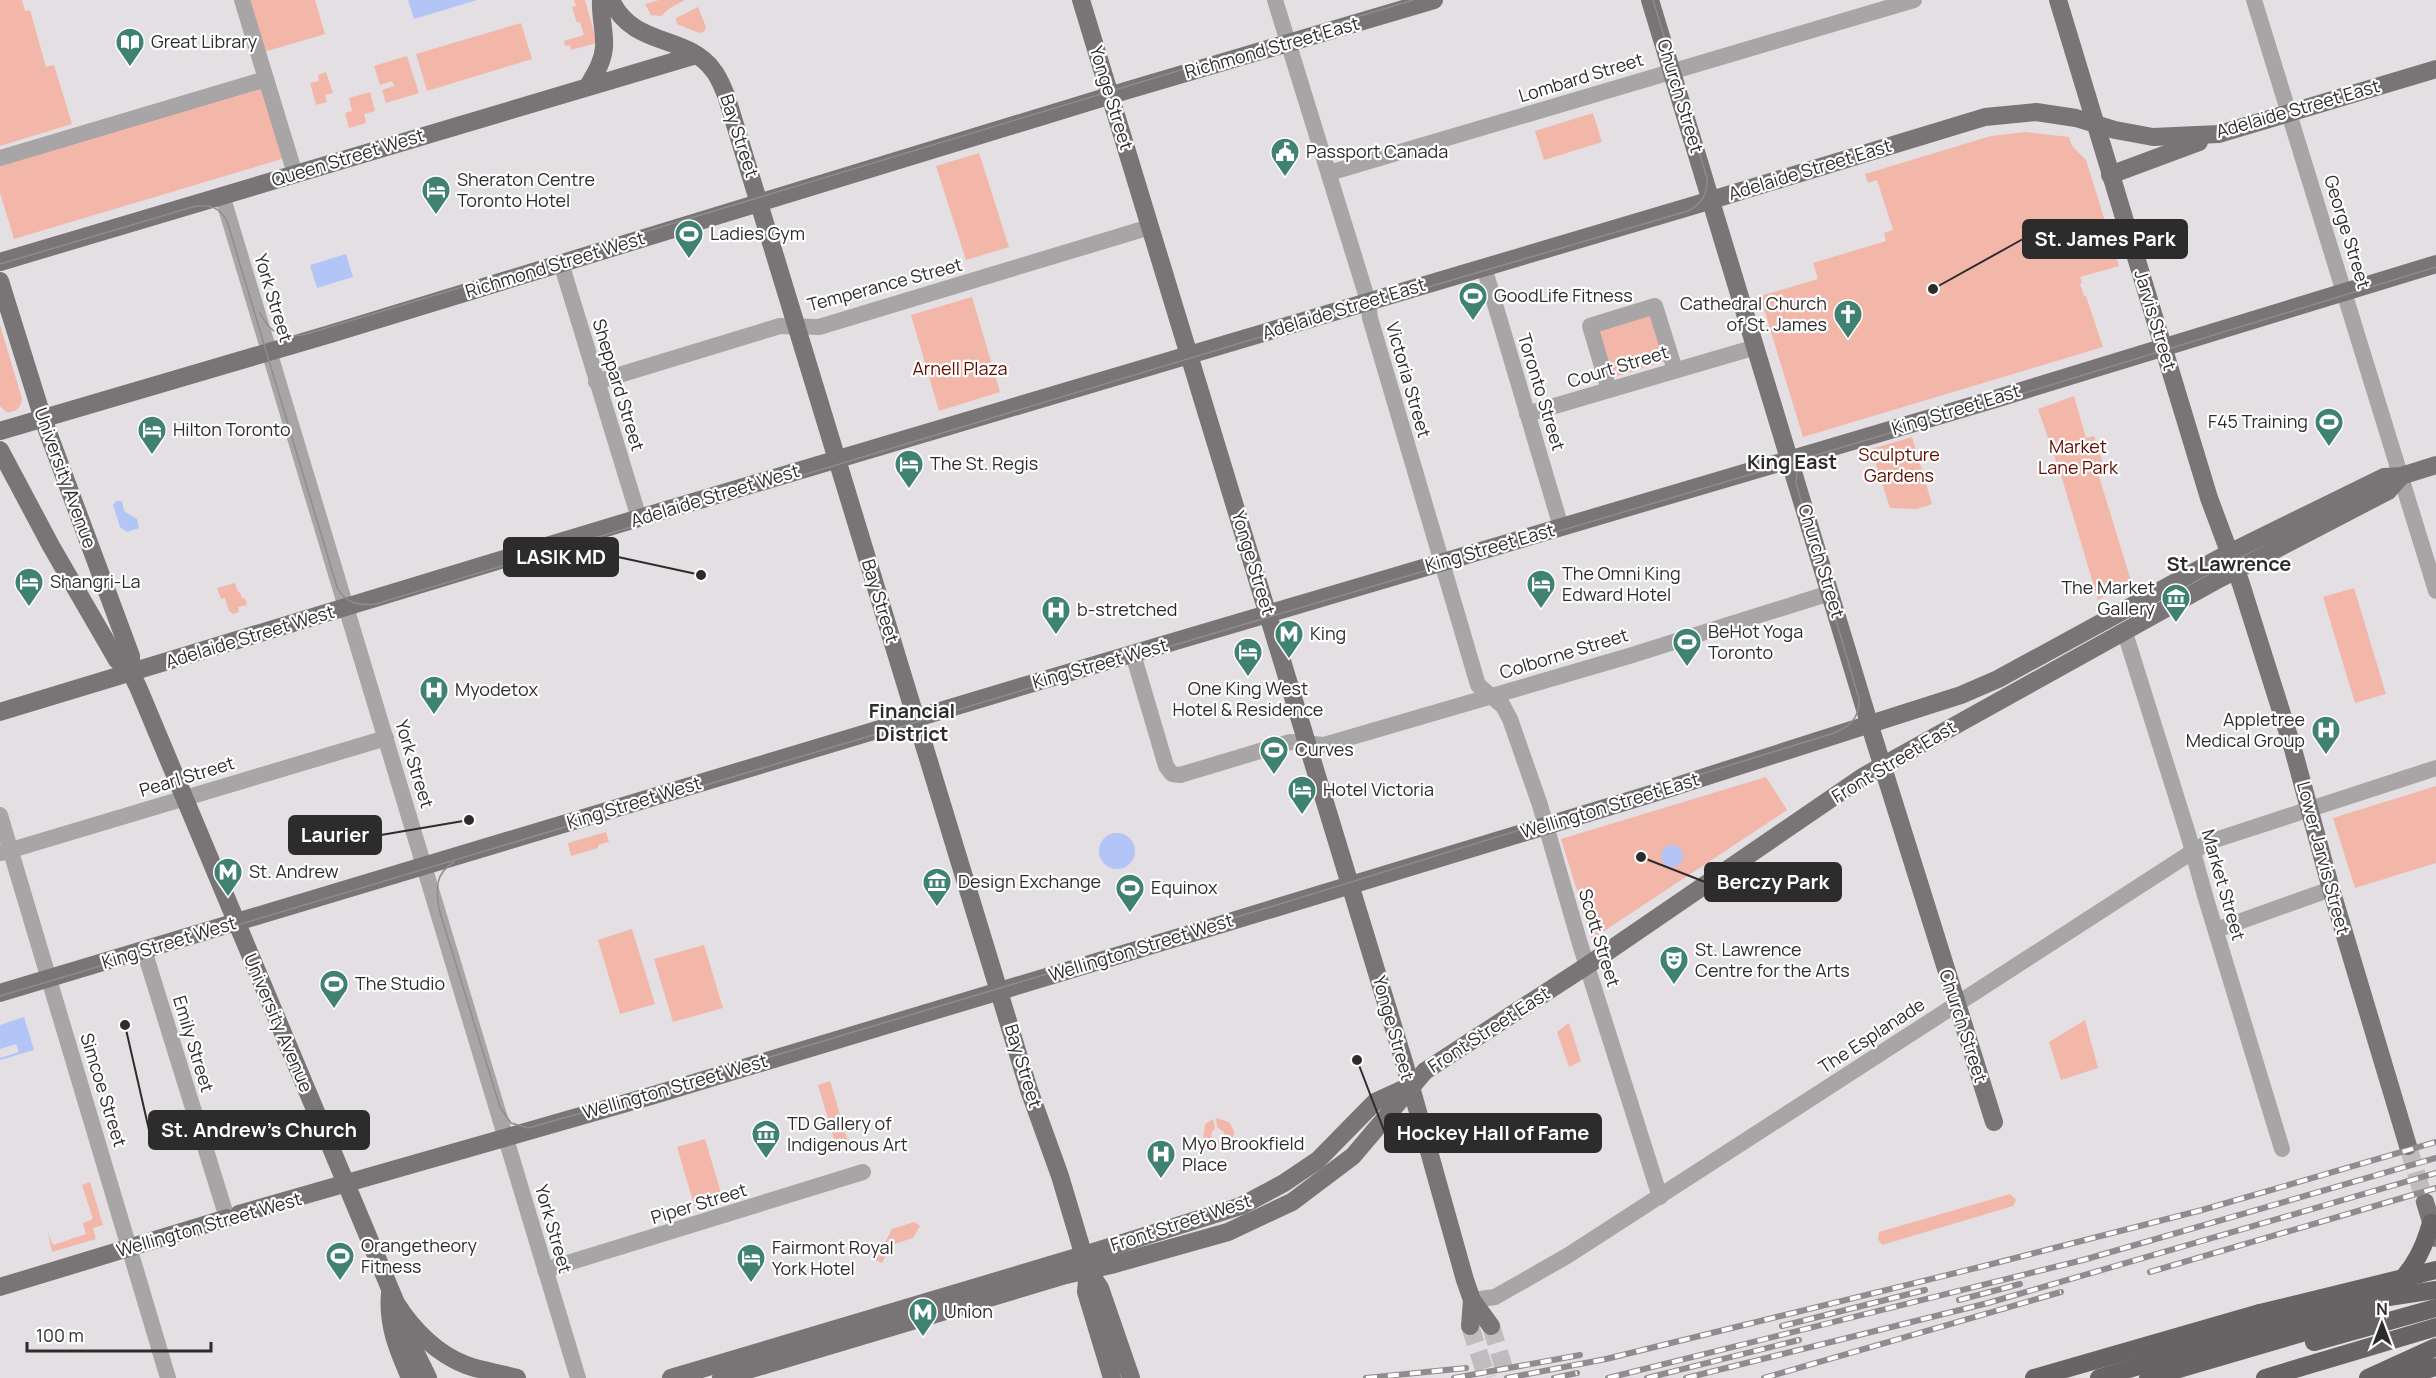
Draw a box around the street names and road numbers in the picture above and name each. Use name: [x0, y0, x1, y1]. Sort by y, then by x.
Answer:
street label: Richmond Street East: [1182, 11, 1362, 83]
street label: Church Street: [1652, 36, 1710, 155]
street label: Yonge Street: [1085, 43, 1139, 153]
street label: Lombard Street: [1515, 47, 1646, 107]
street label: Adelaide Street East: [2213, 73, 2382, 143]
street label: Bay Street: [715, 91, 765, 181]
street label: Queen Street West: [269, 122, 427, 192]
street label: Adelaide Street East: [1725, 133, 1894, 205]
street label: George Street: [2319, 172, 2377, 291]
street label: Richmond Street West: [462, 225, 647, 303]
street label: York Street: [249, 251, 299, 345]
street label: Temperance Street: [805, 252, 965, 316]
street label: Jarvis Street: [2129, 266, 2183, 373]
street label: Adelaide Street East: [1259, 272, 1428, 344]
street label: Sheppard Street: [587, 316, 650, 454]
street label: Victoria Street: [1381, 319, 1437, 440]
street label: Toronto Street: [1513, 330, 1571, 453]
street label: Court Street: [1564, 339, 1671, 393]
street label: King Street East: [1888, 378, 2023, 440]
street label: University Avenue: [29, 404, 103, 551]
street label: Adelaide Street West: [627, 458, 802, 532]
street label: Church Street: [1793, 501, 1851, 620]
street label: Yonge Street: [1227, 508, 1281, 618]
street label: King Street East: [1422, 517, 1557, 577]
street label: Bay Street: [857, 556, 905, 646]
street label: Adelaide Street West: [162, 599, 337, 673]
street label: Colborne Street: [1497, 622, 1631, 684]
street label: King Street West: [1029, 632, 1170, 694]
street label: Front Street East: [1827, 715, 1960, 808]
street label: York Street: [390, 717, 440, 811]
street label: Pearl Street: [136, 750, 237, 802]
street label: Wellington Street East: [1518, 766, 1702, 844]
street label: King Street West: [564, 770, 704, 834]
street label: Lower Jarvis Street: [2292, 779, 2356, 937]
street label: Market Street: [2197, 826, 2251, 943]
street label: Scott Street: [1574, 886, 1626, 990]
street label: Wellington Street West: [1046, 908, 1236, 987]
street label: King Street West: [99, 910, 239, 974]
street label: University Avenue: [239, 950, 319, 1096]
street label: Church Street: [1934, 966, 1994, 1085]
street label: Yonge Street: [1368, 973, 1420, 1083]
street label: Front Street East: [1423, 981, 1554, 1078]
street label: Emily Street: [168, 992, 220, 1095]
street label: The Esplanade: [1814, 992, 1929, 1078]
street label: Bay Street: [1000, 1021, 1048, 1111]
street label: Simcoe Street: [75, 1030, 133, 1150]
street label: Wellington Street West: [579, 1048, 770, 1124]
street label: Piper Street: [648, 1177, 750, 1229]
street label: York Street: [530, 1182, 578, 1276]
street label: Wellington Street West: [113, 1186, 304, 1262]
street label: Front Street West: [1107, 1188, 1254, 1256]

